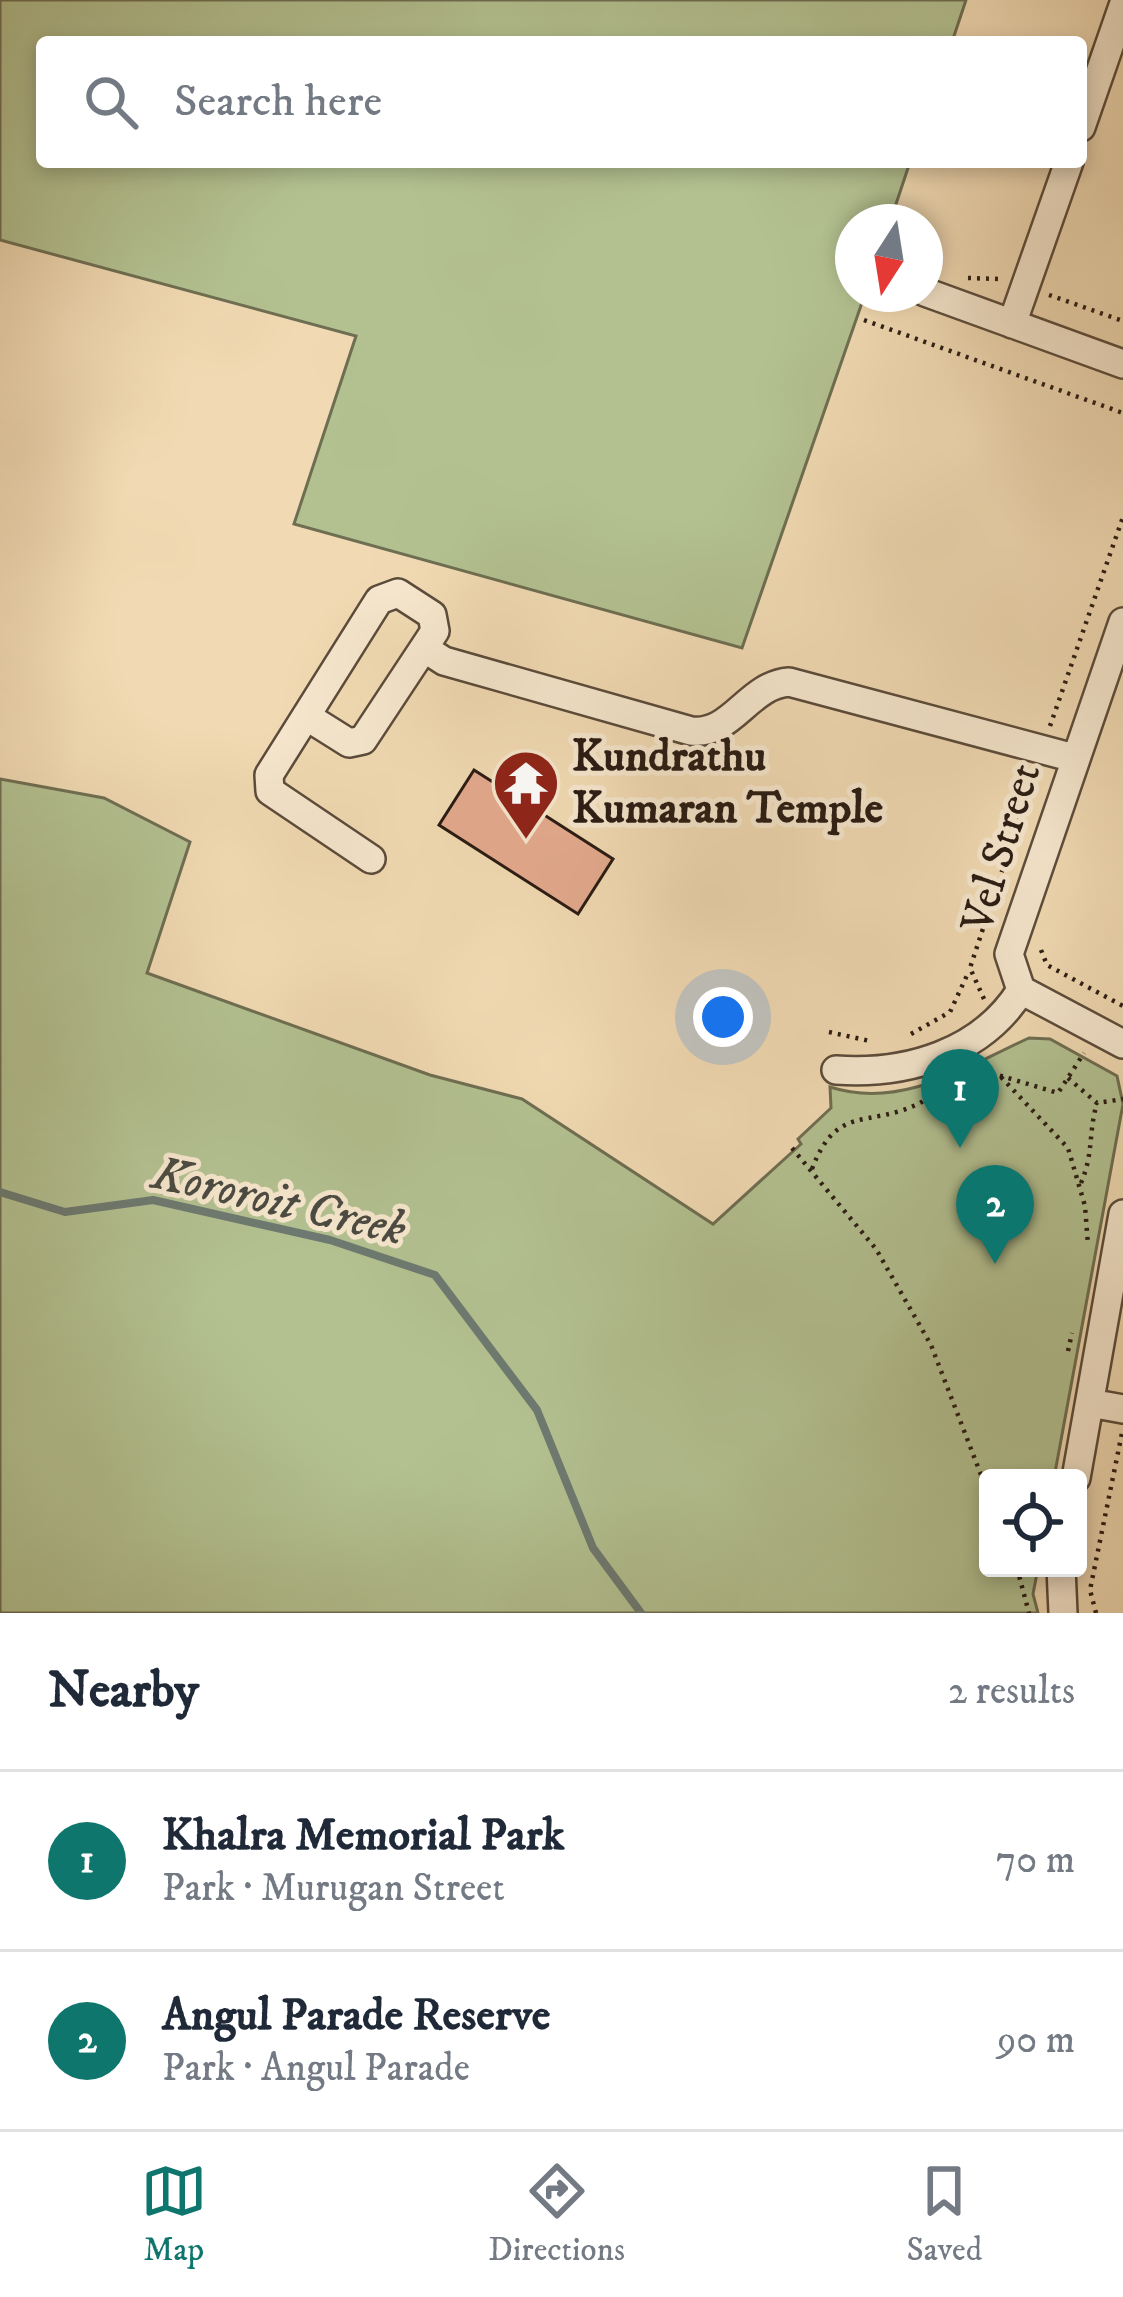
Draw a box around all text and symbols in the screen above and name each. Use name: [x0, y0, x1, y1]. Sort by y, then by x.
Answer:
search box: [36, 36, 1087, 168]
icon: search: [78, 69, 144, 135]
text: Search here: [174, 74, 382, 130]
north arrow: [835, 204, 943, 312]
place label: Kundrathu Kumaran Temple: [572, 729, 884, 837]
temple icon: Kundrathu Kumaran Temple: [491, 748, 561, 842]
street label: Vel Street: [949, 756, 1054, 941]
your location: [693, 987, 753, 1047]
pin: 1: [921, 1049, 999, 1148]
water label: Kororoit Creek: [145, 1143, 412, 1260]
pin: 2: [956, 1165, 1034, 1264]
map controls: [979, 1469, 1087, 1577]
button: locate: [979, 1469, 1087, 1577]
text: Nearby: [48, 1659, 199, 1723]
text: 2 results: [948, 1667, 1075, 1716]
text: Khalra Memorial Park: [162, 1808, 565, 1864]
text: 1: [80, 1836, 94, 1885]
text: 70 m: [996, 1836, 1075, 1885]
text: Park · Murugan Street: [162, 1864, 505, 1913]
text: Angul Parade Reserve: [162, 1988, 550, 2044]
text: 2: [77, 2016, 97, 2065]
text: 90 m: [997, 2016, 1075, 2065]
text: Park · Angul Parade: [162, 2044, 470, 2093]
tab: Map: [141, 2158, 207, 2271]
tab: Directions: [488, 2158, 625, 2271]
tab: Saved: [906, 2158, 982, 2271]

